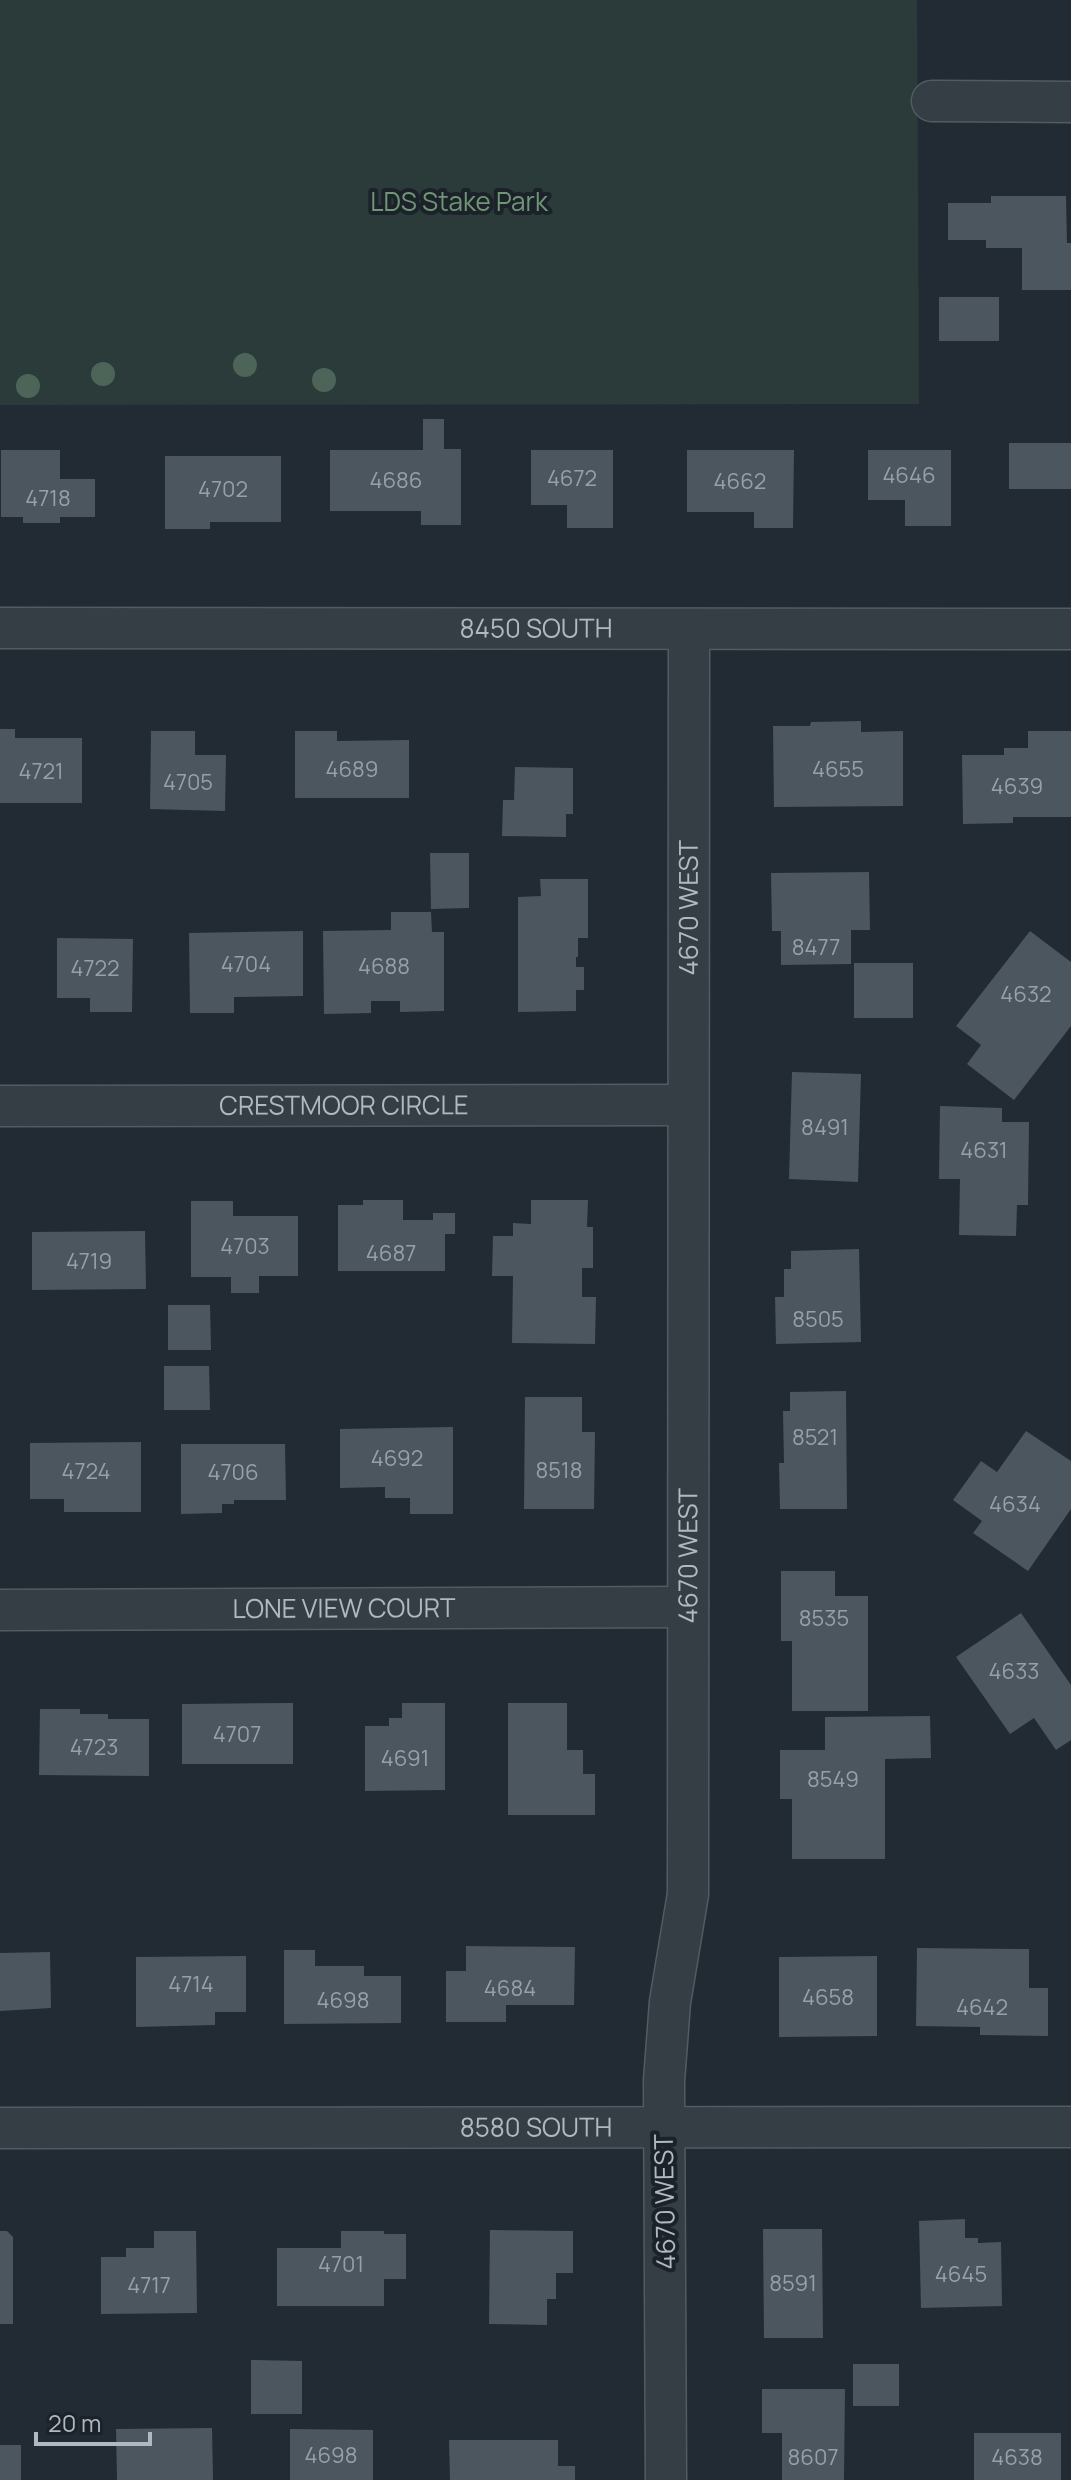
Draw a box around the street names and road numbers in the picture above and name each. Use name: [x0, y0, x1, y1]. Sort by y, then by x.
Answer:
street label: 8450 SOUTH: [460, 609, 612, 646]
street label: 4670 WEST: [670, 839, 706, 976]
street label: CRESTMOOR CIRCLE: [219, 1086, 469, 1123]
street label: 4670 WEST: [669, 1487, 705, 1624]
street label: LONE VIEW COURT: [232, 1589, 456, 1626]
street label: 8580 SOUTH: [460, 2108, 612, 2145]
street label: 4670 WEST: [645, 2133, 683, 2270]

